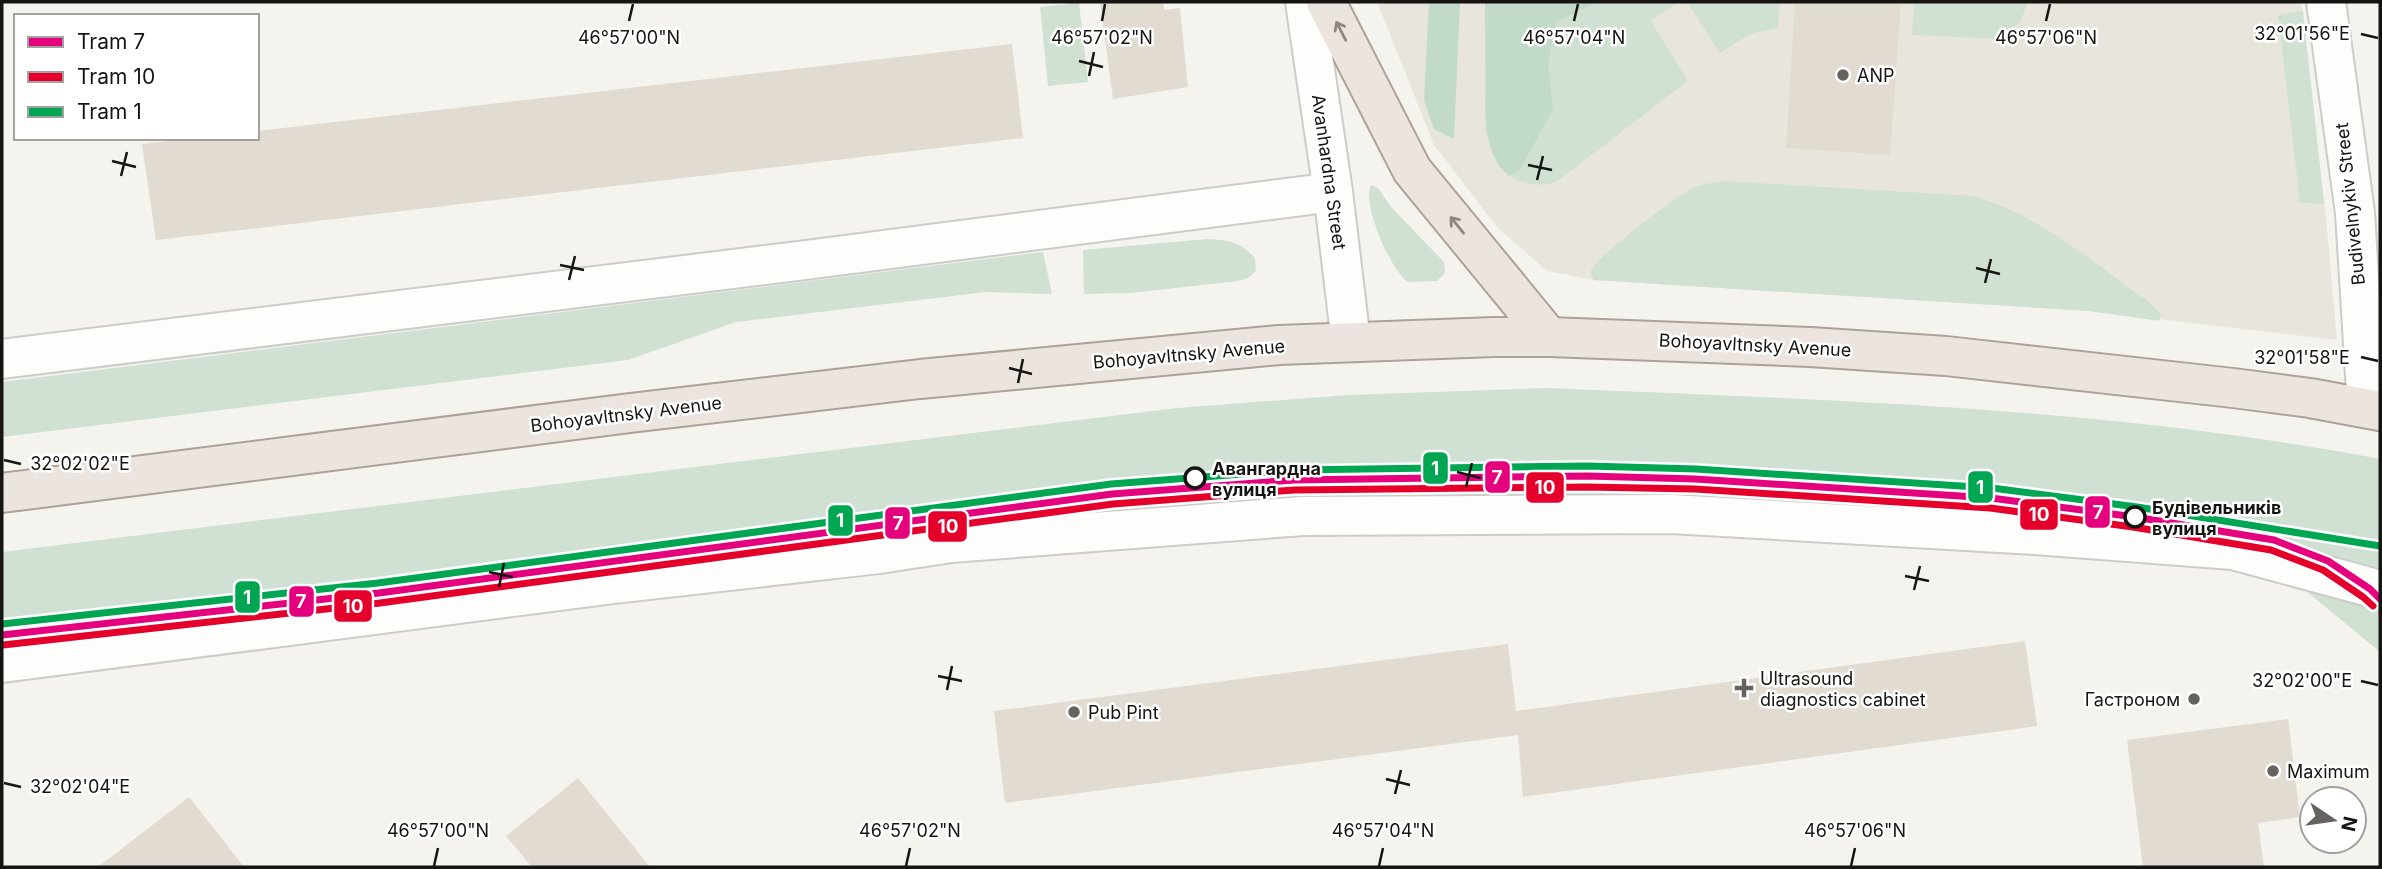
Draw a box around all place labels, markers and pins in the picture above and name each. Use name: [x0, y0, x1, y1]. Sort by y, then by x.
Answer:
place label: ANP: [1857, 65, 1894, 86]
marker: ANP: [1835, 67, 1851, 83]
place label: Авангардна вулиця: [1212, 458, 1321, 500]
marker: Авангардна вулиця: [1184, 467, 1206, 489]
place label: Будівельників вулиця: [2152, 497, 2281, 539]
marker: Будівельників вулиця: [2124, 506, 2146, 528]
place label: Ultrasound diagnostics cabinet: [1760, 668, 1926, 710]
marker: Ultrasound diagnostics cabinet: [1734, 678, 1754, 698]
place label: Гастроном: [2085, 689, 2180, 710]
marker: Гастроном: [2186, 691, 2202, 707]
place label: Pub Pint: [1088, 702, 1159, 723]
marker: Pub Pint: [1066, 704, 1082, 720]
place label: Maximum: [2287, 761, 2370, 782]
marker: Maximum: [2265, 763, 2281, 779]

